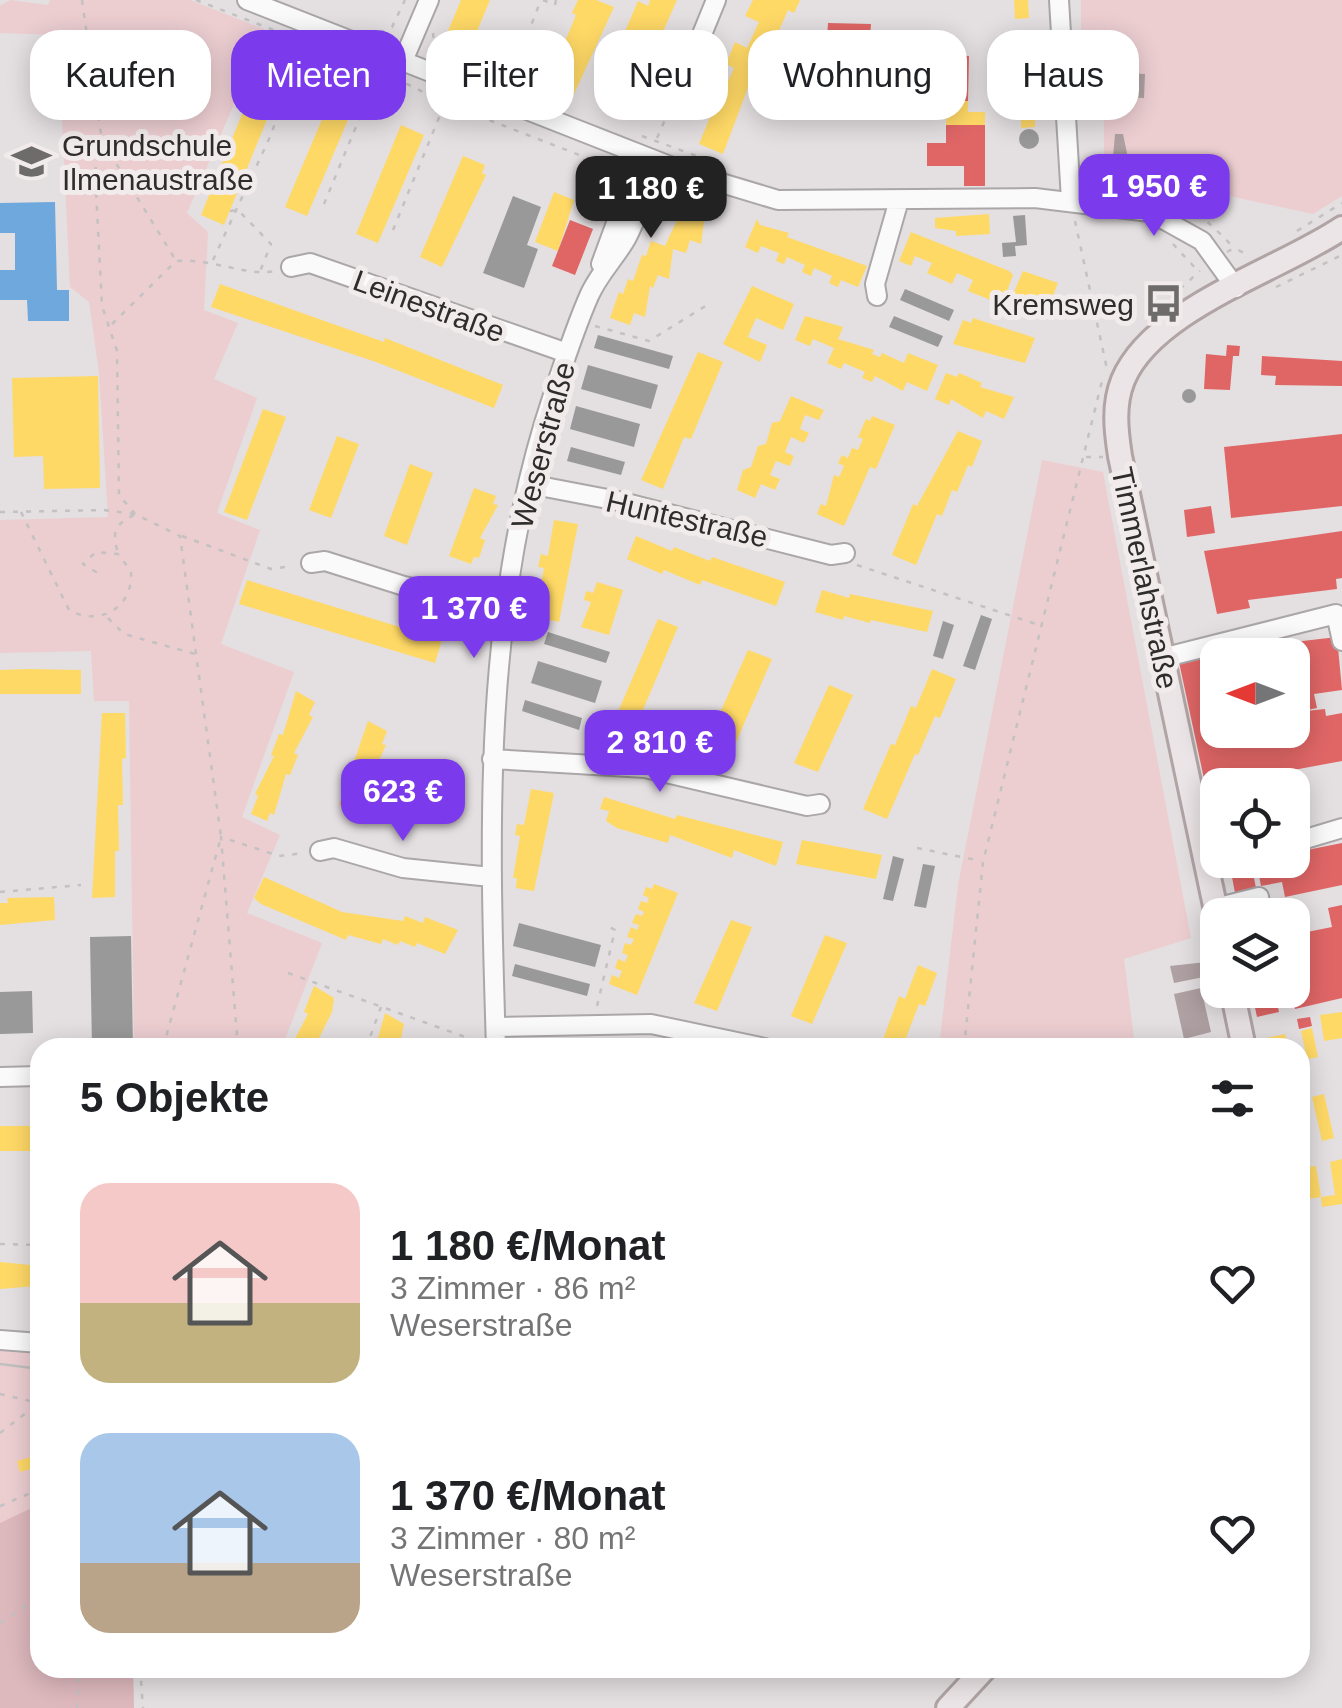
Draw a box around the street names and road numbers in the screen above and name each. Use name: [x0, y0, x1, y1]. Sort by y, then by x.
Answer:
street label: Leinestraße: [349, 263, 509, 349]
street label: Weserstraße: [505, 358, 581, 532]
street label: Timmerlahstraße: [1105, 464, 1185, 692]
street label: Huntestraße: [603, 484, 771, 554]

